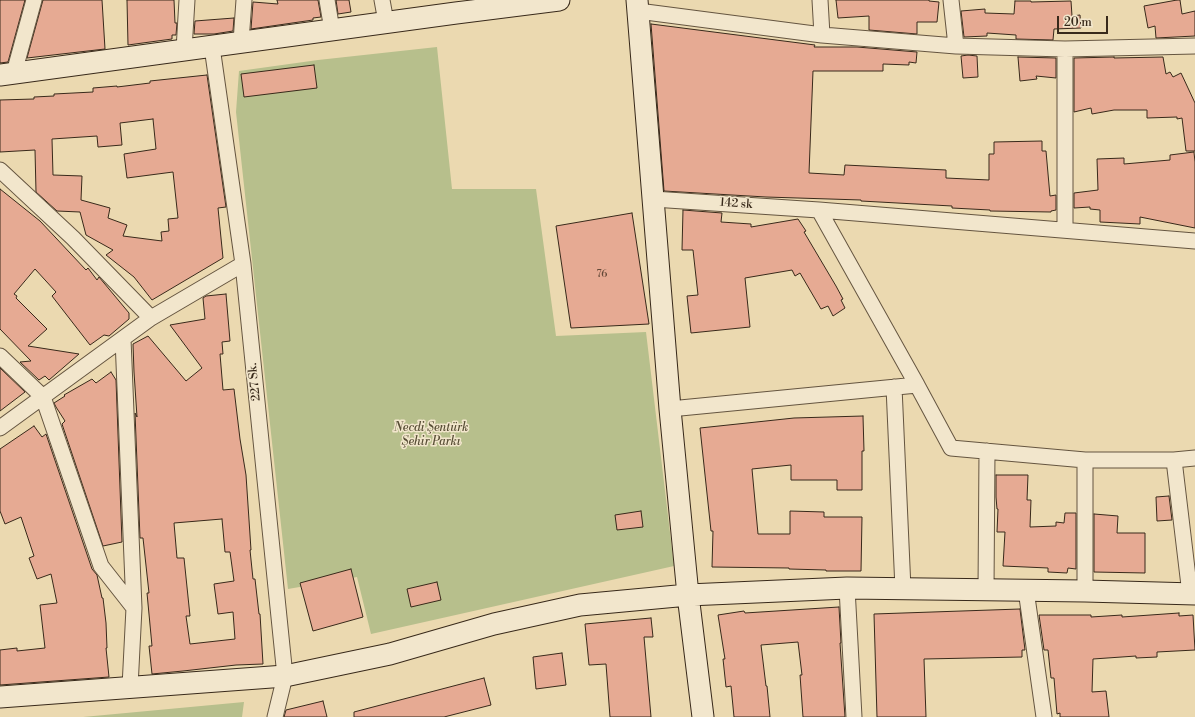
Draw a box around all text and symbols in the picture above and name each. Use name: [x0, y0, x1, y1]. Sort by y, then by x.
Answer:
scale bar: [1059, 8, 1110, 34]
text: 20 m: [1064, 15, 1092, 30]
street label: 142 sk: [719, 196, 753, 212]
house number: 76: [597, 269, 607, 281]
street label: 227 Sk.: [246, 362, 264, 402]
park label: Necdi Şentürk Şehir Parkı: [394, 421, 468, 449]

